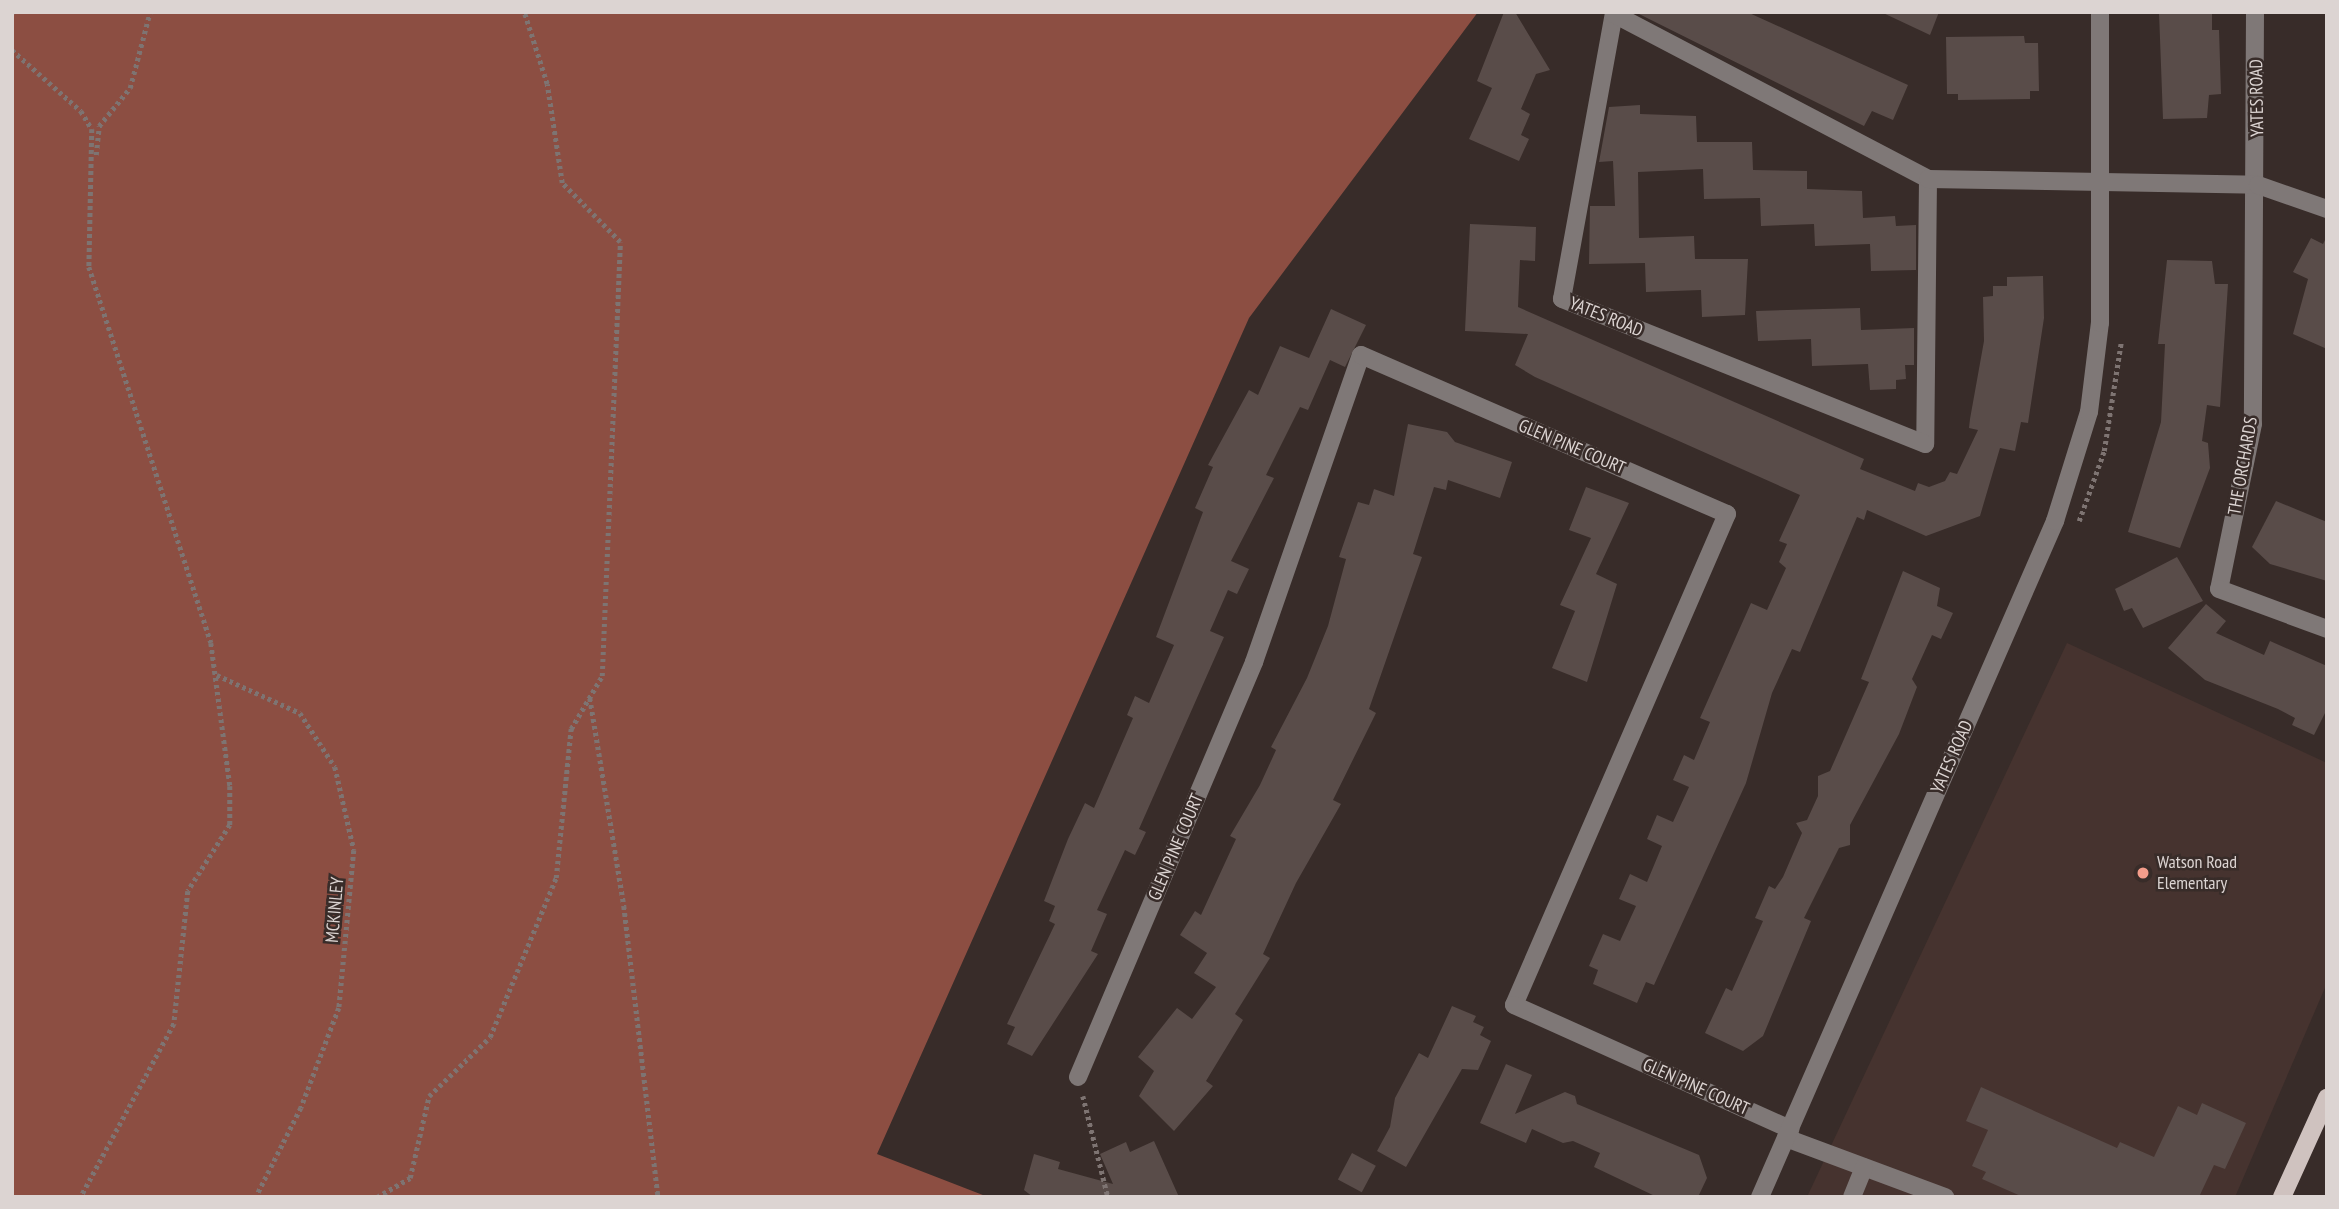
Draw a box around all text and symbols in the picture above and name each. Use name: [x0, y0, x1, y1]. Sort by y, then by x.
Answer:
street label: YATES ROAD: [2246, 59, 2268, 137]
street label: YATES ROAD: [1566, 292, 1646, 342]
street label: GLEN PINE COURT: [1515, 415, 1629, 479]
street label: THE ORCHARDS: [2224, 415, 2262, 517]
street label: YATES ROAD: [1926, 717, 1978, 797]
street label: GLEN PINE COURT: [1144, 790, 1208, 904]
place label: Watson Road Elementary: [2157, 852, 2237, 894]
marker: Watson Road Elementary: [2135, 865, 2151, 881]
street label: MCKINLEY: [321, 876, 349, 944]
street label: GLEN PINE COURT: [1640, 1054, 1752, 1120]

